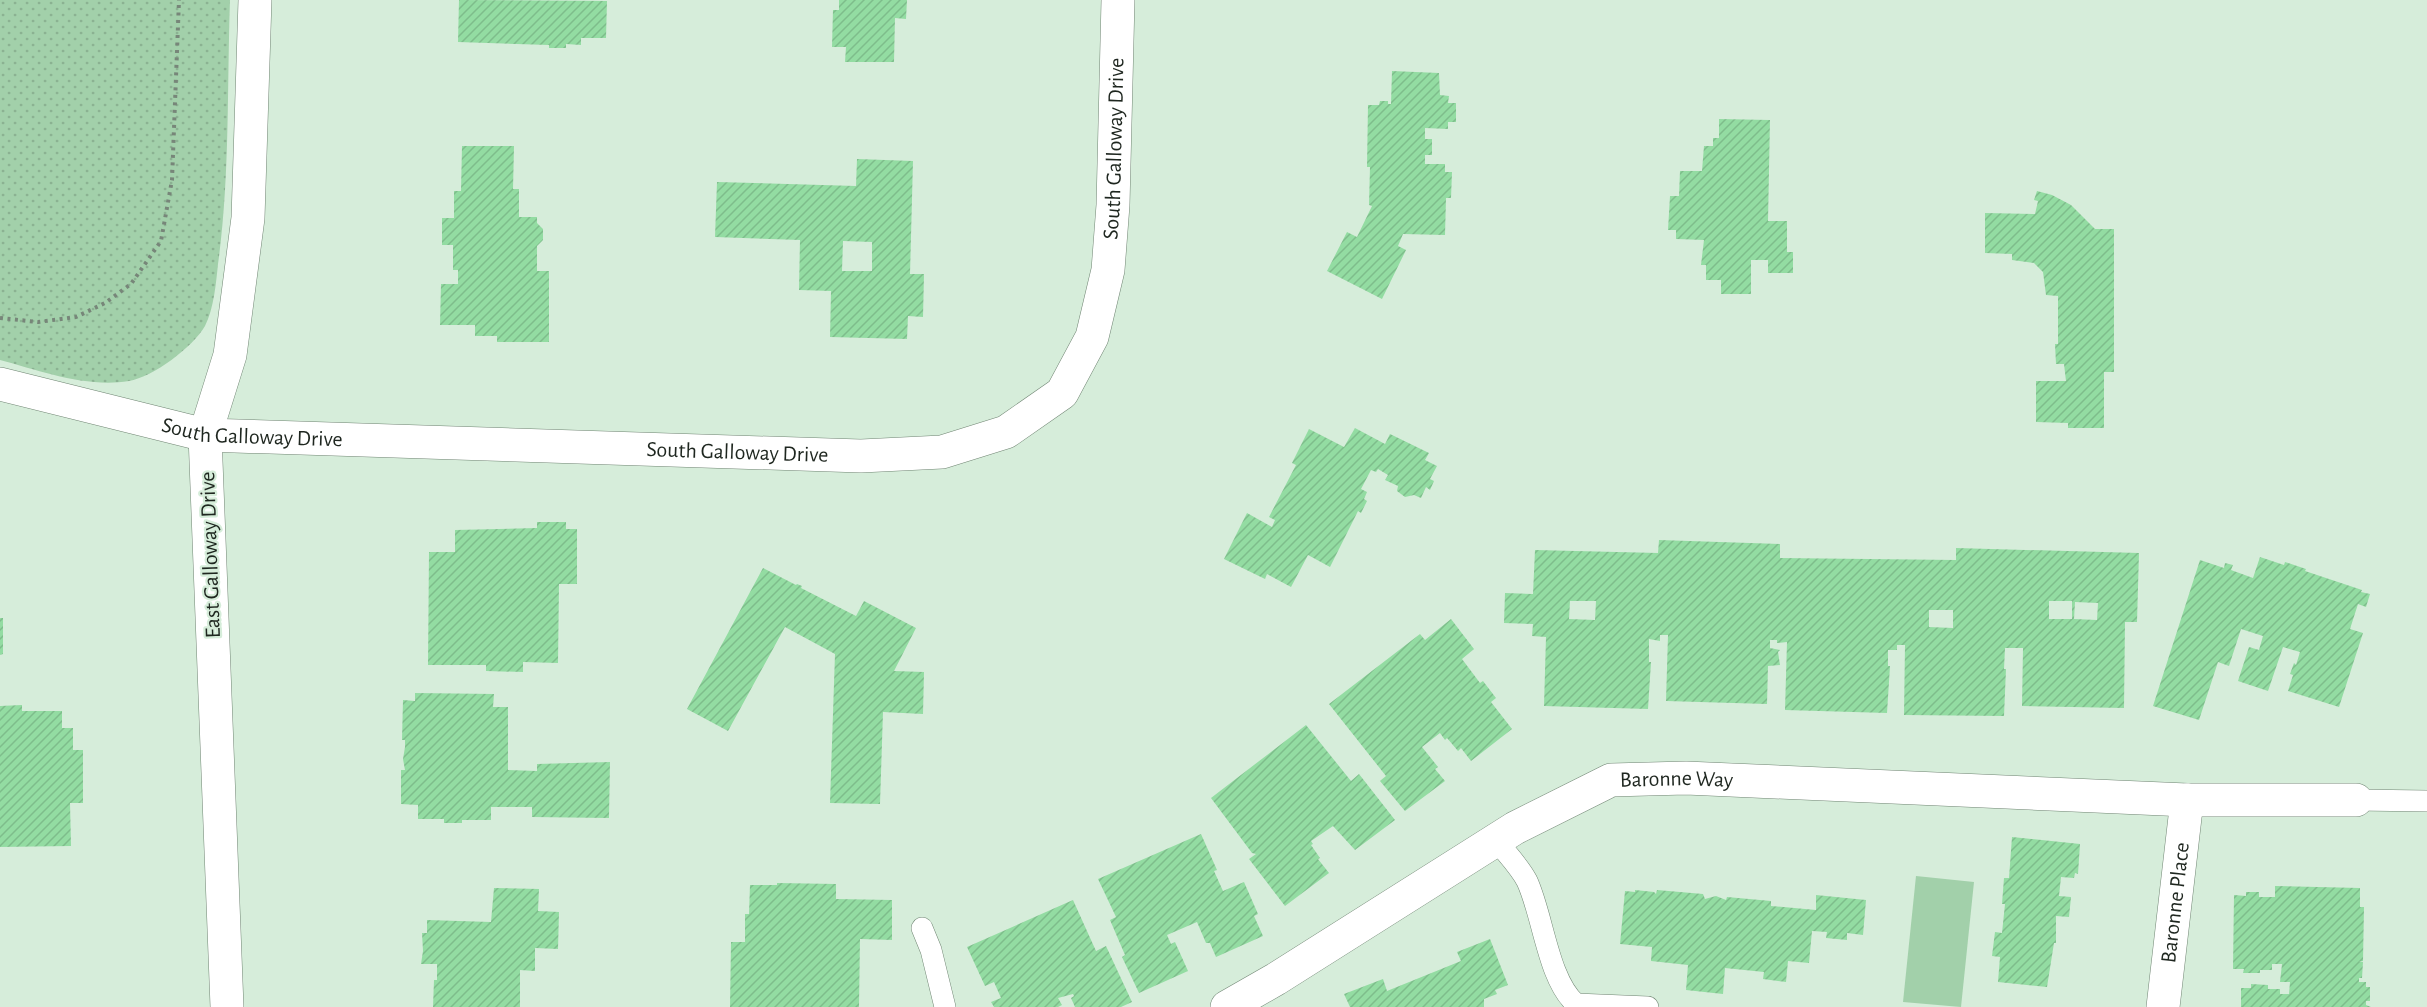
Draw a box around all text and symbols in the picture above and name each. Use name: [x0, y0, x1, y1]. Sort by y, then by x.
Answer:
street label: South Galloway Drive: [1099, 57, 1128, 240]
street label: South Galloway Drive: [159, 414, 343, 450]
street label: South Galloway Drive: [646, 438, 829, 466]
street label: East Galloway Drive: [196, 471, 224, 639]
street label: Baronne Way: [1619, 767, 1734, 791]
street label: Baronne Place: [2157, 841, 2193, 964]

